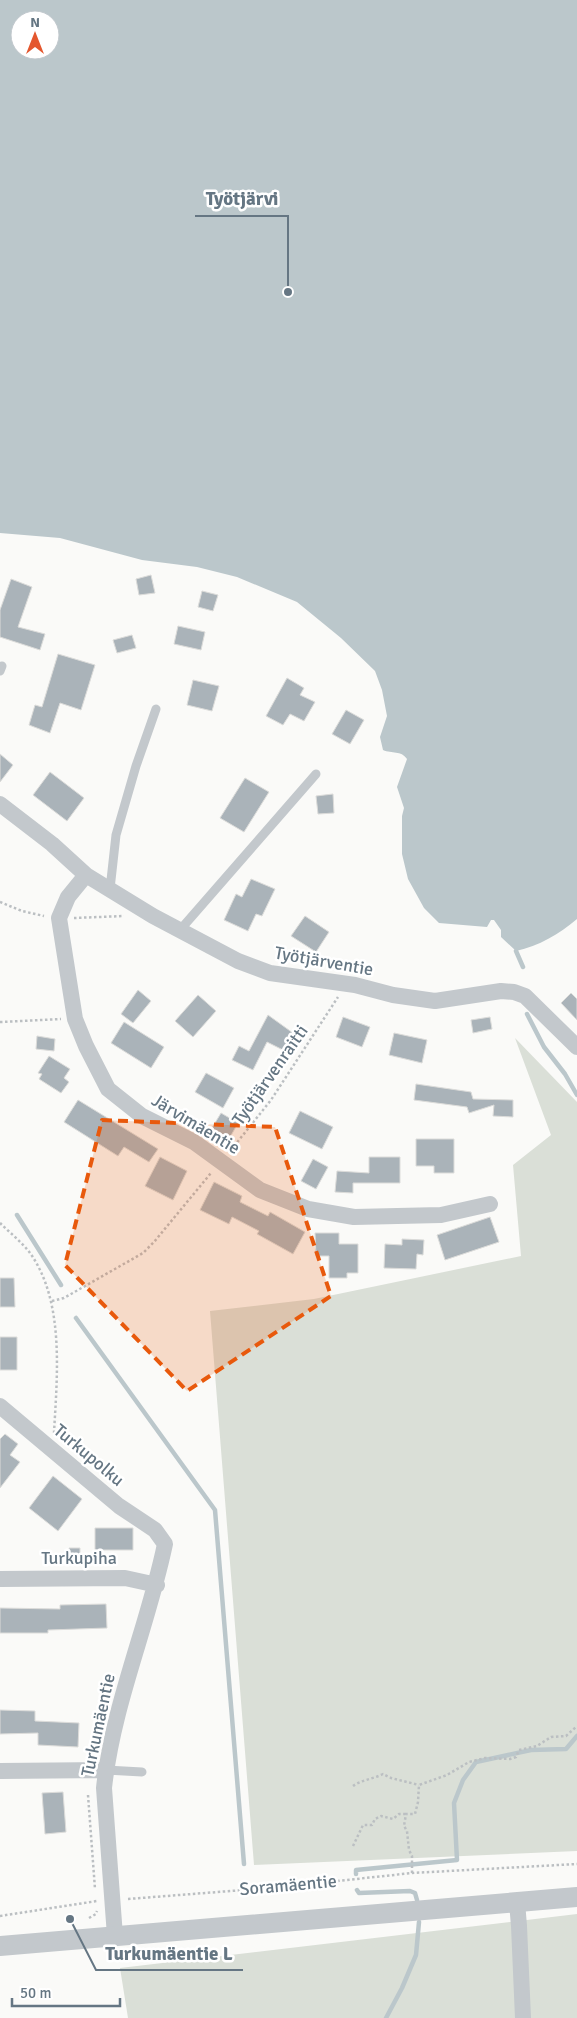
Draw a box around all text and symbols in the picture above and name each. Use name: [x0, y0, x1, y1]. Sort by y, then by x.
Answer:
north arrow: [10, 10, 60, 60]
text: N: [30, 14, 40, 31]
callout: Työtjärvi: [195, 182, 288, 216]
text: Työtjärvi: [206, 187, 278, 211]
street label: Työtjärventie: [273, 942, 375, 980]
street label: Työtjärvenraitti: [227, 1021, 313, 1129]
street label: Järvimäentie: [148, 1089, 244, 1159]
street label: Turkupolku: [49, 1419, 129, 1491]
street label: Turkupiha: [41, 1547, 117, 1569]
street label: Turkumäentie: [76, 1671, 120, 1779]
street label: Soramäentie: [238, 1870, 338, 1900]
callout: Turkumäentie L: [96, 1936, 243, 1970]
text: Turkumäentie L: [105, 1942, 233, 1966]
scale bar: [12, 1976, 120, 2008]
text: 50 m: [20, 1984, 51, 2002]

